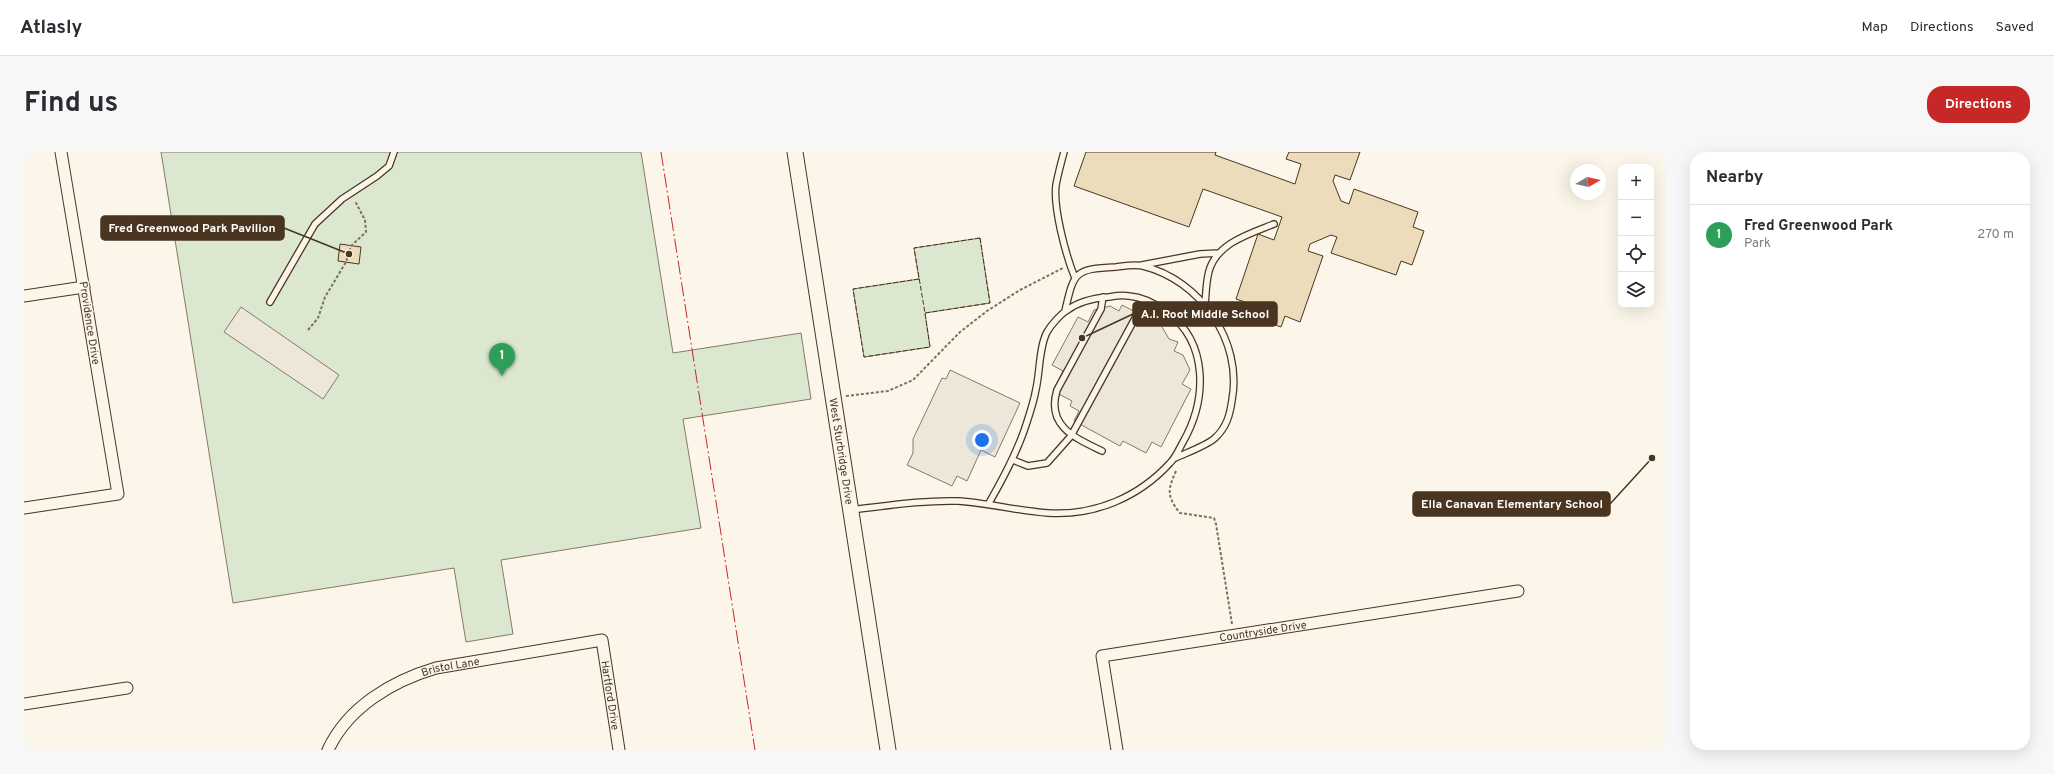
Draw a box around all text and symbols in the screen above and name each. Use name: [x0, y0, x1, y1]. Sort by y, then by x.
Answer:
text: Atlasly: [20, 16, 82, 40]
text: Map: [1862, 19, 1888, 36]
text: Directions: [1910, 19, 1974, 36]
text: Saved: [1996, 19, 2034, 36]
text: Find us: [24, 86, 118, 122]
button: Directions: [1927, 86, 2030, 123]
north arrow: [1570, 164, 1606, 200]
map controls: [1618, 164, 1654, 308]
button: +: [1618, 164, 1654, 200]
text: Nearby: [1706, 167, 1763, 189]
button: −: [1618, 200, 1654, 236]
callout: Fred Greenwood Park Pavilion: [101, 216, 284, 240]
text: Fred Greenwood Park: [1744, 217, 1893, 236]
text: Fred Greenwood Park Pavilion: [108, 221, 276, 237]
text: 1: [1716, 227, 1722, 243]
text: 270 m: [1977, 227, 2014, 243]
button: locate: [1618, 236, 1654, 272]
text: Park: [1744, 236, 1771, 252]
button: layers: [1618, 272, 1654, 308]
street label: Providence Drive: [76, 280, 103, 366]
callout: A.I. Root Middle School: [1133, 302, 1277, 326]
text: A.I. Root Middle School: [1141, 307, 1269, 323]
pin: 1: [489, 343, 515, 376]
street label: West Sturbridge Drive: [825, 397, 856, 506]
your location: [972, 430, 992, 450]
callout: Ella Canavan Elementary School: [1413, 492, 1610, 516]
text: Ella Canavan Elementary School: [1421, 497, 1603, 513]
street label: Countryside Drive: [1218, 618, 1308, 646]
street label: Bristol Lane: [419, 655, 481, 680]
street label: Hartford Drive: [597, 660, 622, 731]

